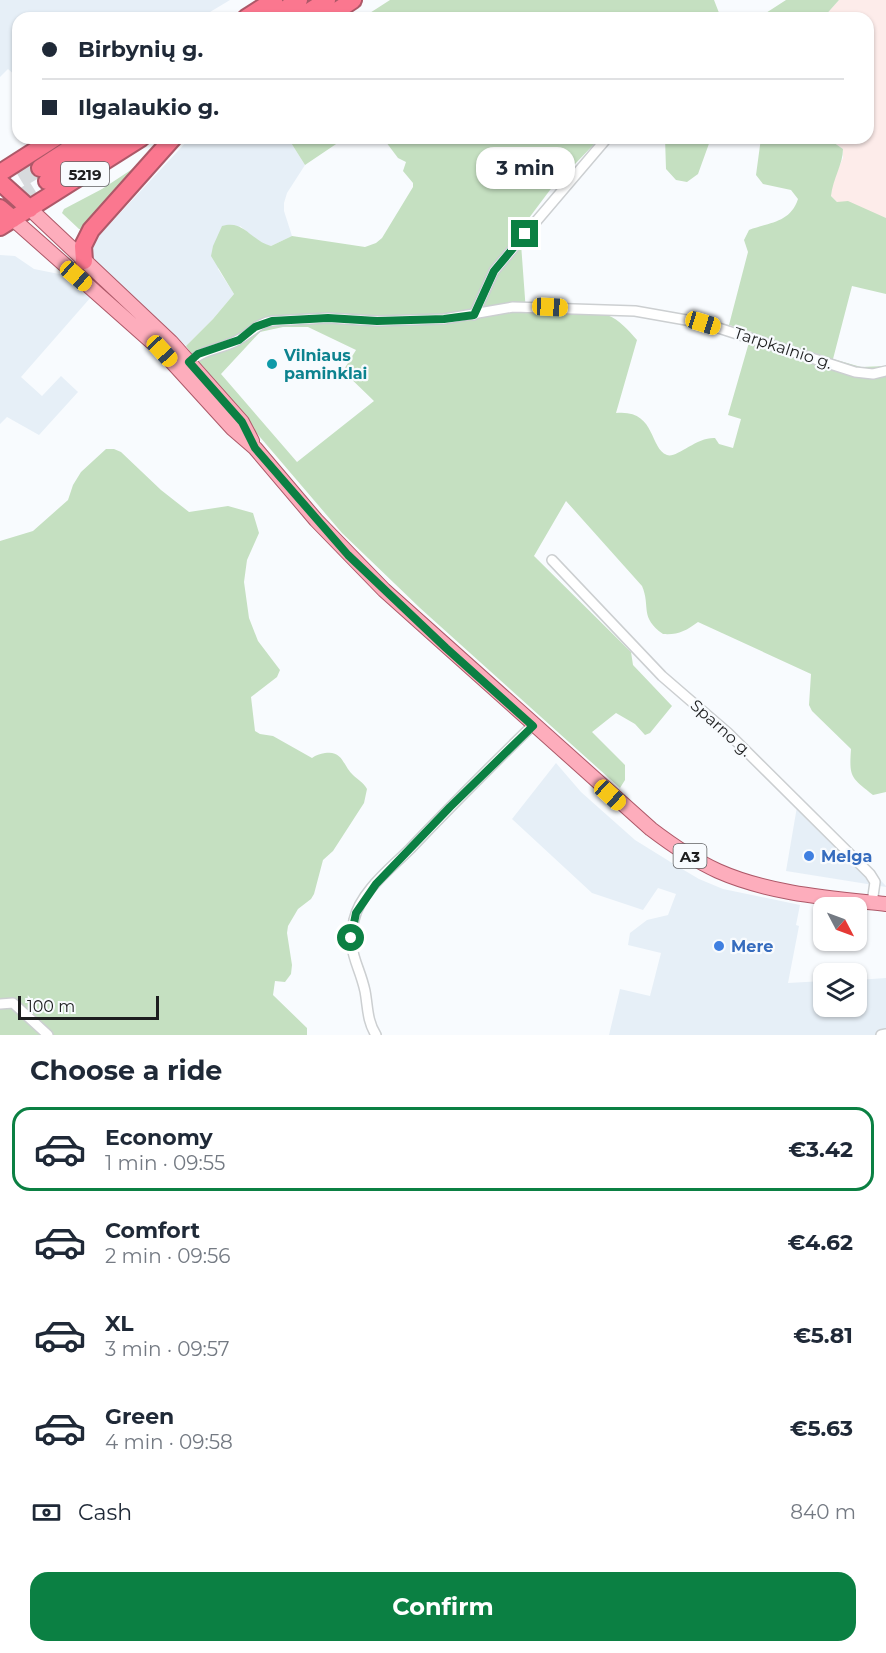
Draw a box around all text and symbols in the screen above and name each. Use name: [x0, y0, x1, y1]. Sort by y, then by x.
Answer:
text: Birbynių g.: [78, 36, 203, 63]
text: Ilgalaukio g.: [78, 94, 219, 121]
callout: 3 min: [476, 147, 574, 189]
text: 3 min: [496, 156, 555, 180]
road number: 5219: [61, 162, 109, 186]
route end: [511, 220, 538, 247]
car: [57, 257, 95, 295]
car: [532, 297, 568, 317]
car: [683, 309, 723, 337]
street label: Tarpkalnio g.: [731, 323, 835, 373]
car: [143, 332, 181, 370]
place label: Vilniaus paminklai: [283, 346, 367, 383]
marker: Vilniaus paminklai: [265, 357, 279, 371]
street label: Sparno g.: [686, 696, 756, 760]
car: [591, 776, 629, 814]
road number: A3: [674, 844, 706, 868]
place label: Melga: [821, 847, 872, 866]
marker: Melga: [802, 849, 816, 863]
north arrow: [813, 897, 867, 951]
map controls: [813, 897, 867, 1017]
route start: [337, 924, 364, 951]
place label: Mere: [731, 937, 773, 956]
marker: Mere: [712, 939, 726, 953]
button: layers: [813, 963, 867, 1017]
scale bar: [18, 993, 159, 1020]
text: 100 m: [27, 997, 75, 1016]
text: Choose a ride: [30, 1054, 222, 1087]
icon: car: [33, 1122, 87, 1176]
text: Economy: [105, 1124, 213, 1151]
text: €3.42: [788, 1136, 853, 1163]
text: 1 min · 09:55: [105, 1151, 225, 1175]
icon: car: [33, 1215, 87, 1269]
text: Comfort: [105, 1217, 200, 1244]
text: €4.62: [787, 1229, 853, 1256]
text: 2 min · 09:56: [105, 1244, 230, 1268]
icon: car: [33, 1308, 87, 1362]
text: XL: [105, 1310, 134, 1337]
text: €5.81: [793, 1322, 853, 1349]
text: 3 min · 09:57: [105, 1337, 230, 1361]
icon: car: [33, 1401, 87, 1455]
text: Green: [105, 1403, 174, 1430]
text: €5.63: [790, 1415, 853, 1442]
text: 4 min · 09:58: [105, 1430, 233, 1454]
icon: cash: [30, 1496, 63, 1529]
text: Cash: [78, 1499, 132, 1526]
text: 840 m: [790, 1500, 856, 1524]
button: Confirm: [30, 1572, 856, 1641]

